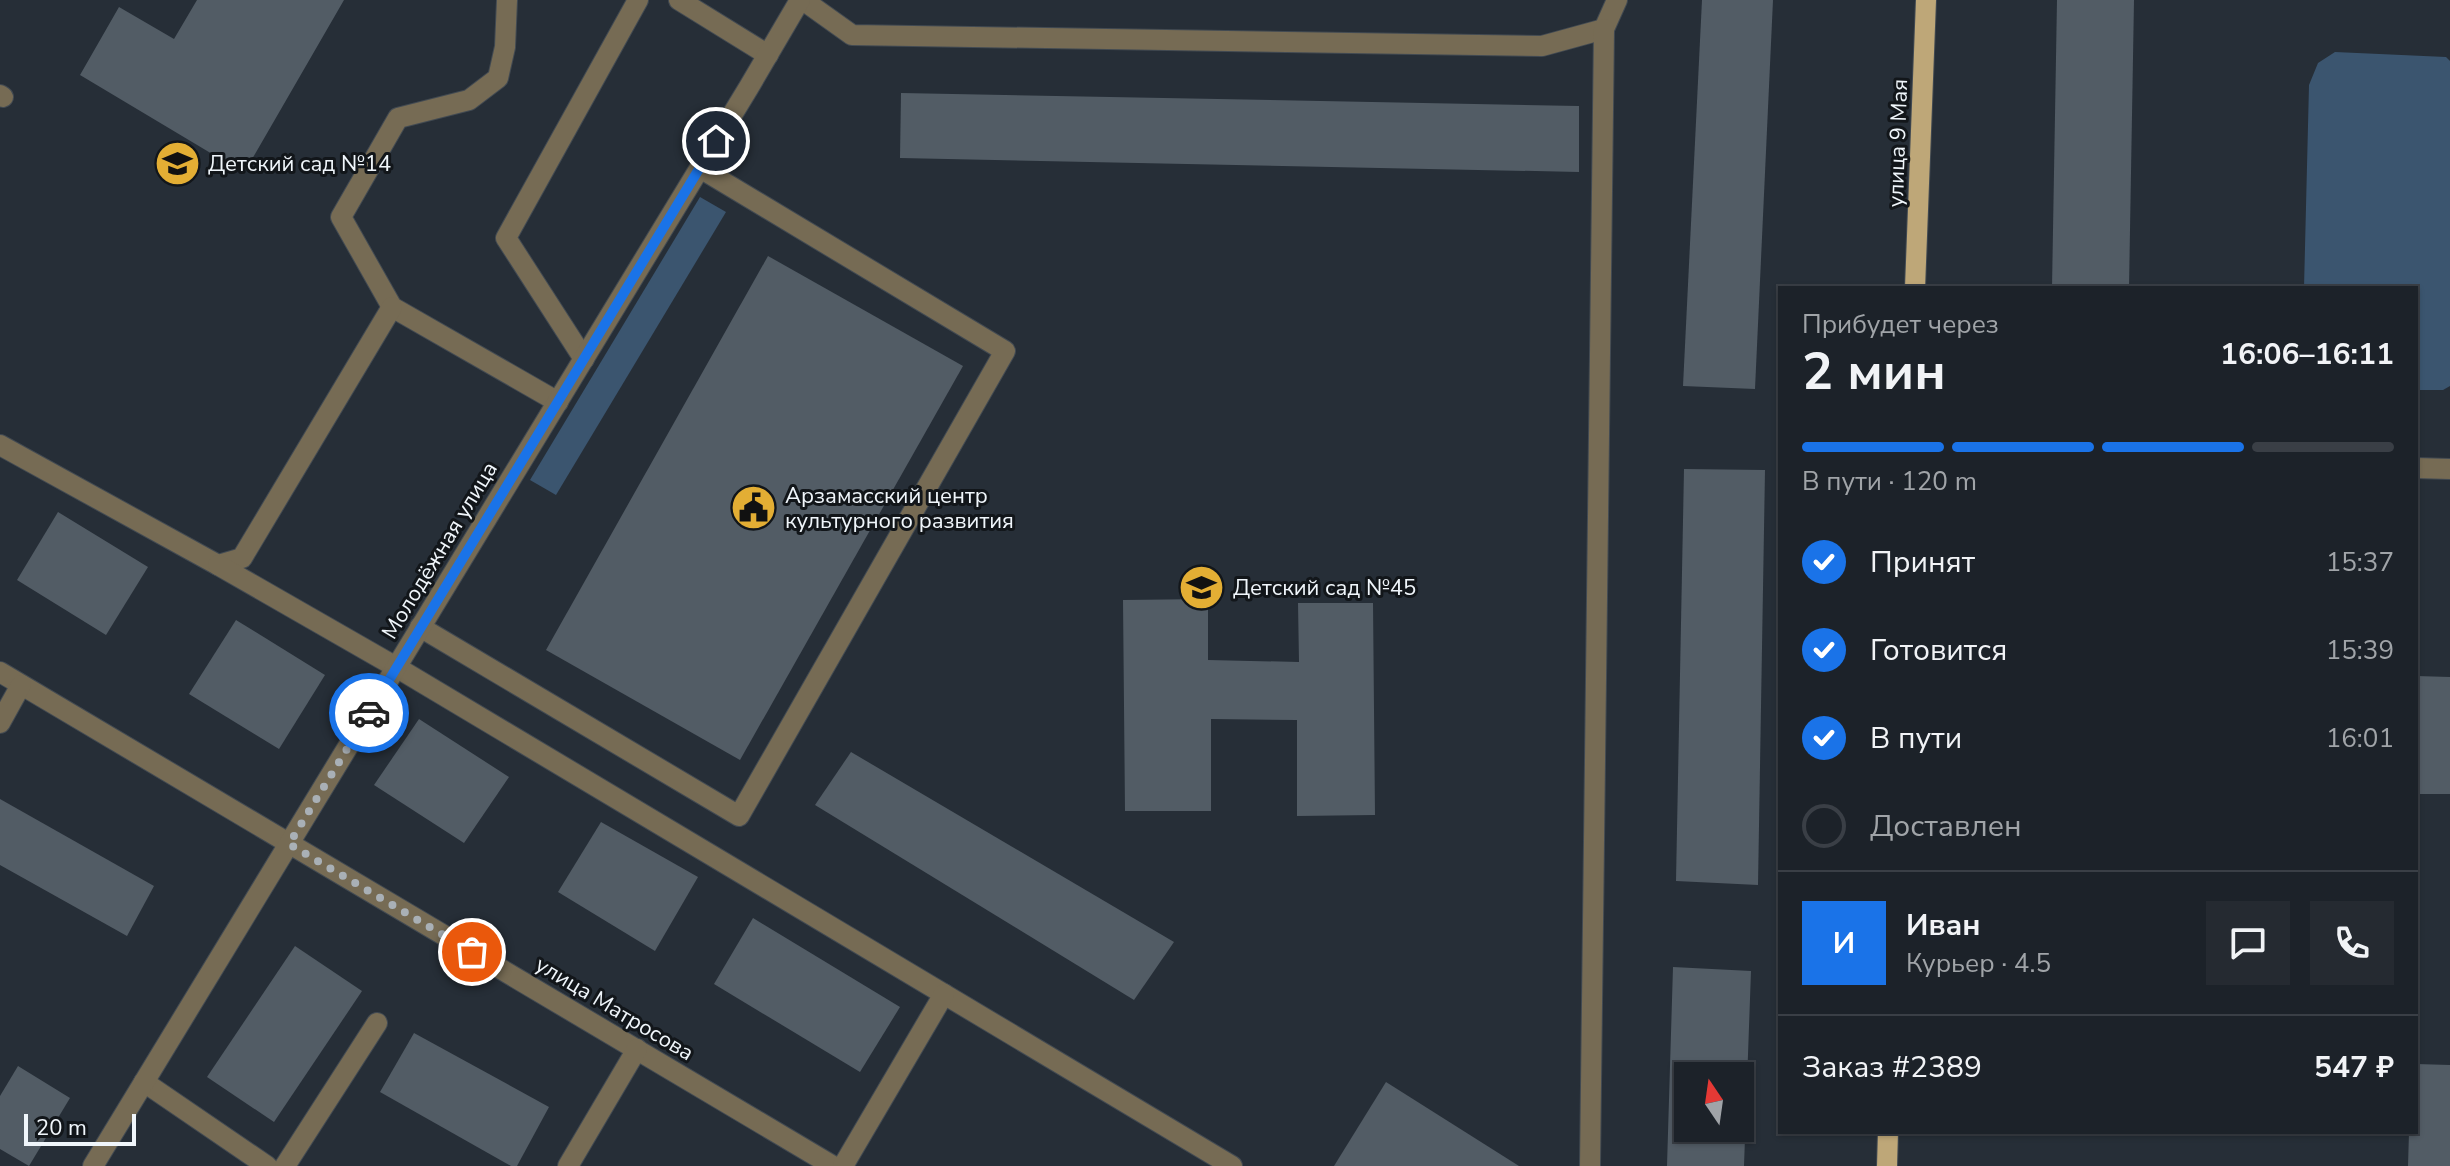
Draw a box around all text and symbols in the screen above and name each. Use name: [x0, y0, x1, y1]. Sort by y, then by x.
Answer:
street label: улица 9 Мая: [1881, 78, 1915, 208]
pin: [682, 107, 750, 175]
icon: home: [694, 119, 738, 163]
school or university icon: Детский сад №14: [153, 139, 201, 187]
place label: Детский сад №14: [208, 149, 391, 179]
text: Прибудет через: [1802, 307, 1999, 342]
text: 16:06–16:11: [2220, 334, 2394, 375]
text: 2 мин: [1802, 336, 1946, 407]
street label: Молодёжная улица: [375, 456, 505, 645]
text: В пути · 120 m: [1802, 464, 1977, 499]
place label: Арзамасский центр культурного развития: [785, 481, 1014, 536]
public building icon: Арзамасский центр культурного развития: [730, 484, 778, 532]
icon: check: [1802, 540, 1846, 584]
text: Принят: [1870, 542, 1975, 583]
text: 15:37: [2326, 545, 2394, 580]
school or university icon: Детский сад №45: [1178, 563, 1226, 611]
place label: Детский сад №45: [1233, 573, 1416, 603]
icon: check: [1802, 628, 1846, 672]
text: Готовится: [1870, 630, 2007, 671]
text: 15:39: [2326, 633, 2394, 668]
courier: [329, 673, 409, 753]
icon: car: [347, 691, 391, 735]
icon: check: [1802, 716, 1846, 760]
text: В пути: [1870, 718, 1962, 759]
text: 16:01: [2326, 721, 2394, 756]
text: Доставлен: [1870, 806, 2022, 847]
button: chat: [2206, 901, 2290, 985]
button: phone: [2310, 901, 2394, 985]
text: Иван: [1906, 905, 1981, 946]
pin: [438, 918, 506, 986]
text: И: [1833, 923, 1855, 964]
icon: bag: [450, 930, 494, 974]
text: Курьер · 4.5: [1906, 946, 2051, 981]
street label: улица Матросова: [530, 950, 699, 1068]
text: Заказ #2389: [1802, 1047, 1982, 1088]
text: 547 ₽: [2314, 1047, 2394, 1088]
north arrow: [1674, 1062, 1754, 1142]
map controls: [1674, 1062, 1754, 1142]
scale bar: [24, 1110, 136, 1146]
text: 20 m: [36, 1113, 87, 1143]

